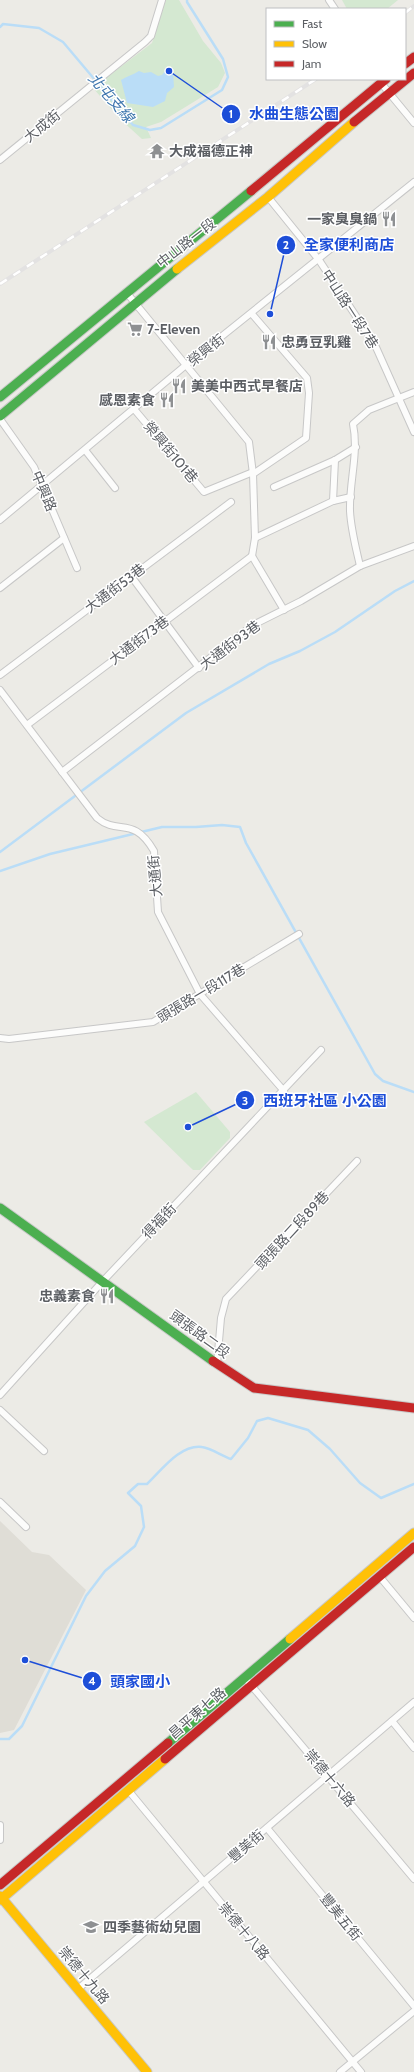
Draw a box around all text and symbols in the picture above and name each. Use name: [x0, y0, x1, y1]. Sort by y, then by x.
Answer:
legend: [266, 8, 406, 80]
text: Fast: [302, 16, 322, 31]
text: Slow: [302, 36, 327, 51]
text: Jam: [301, 56, 321, 71]
water label: 北屯支線: [85, 69, 139, 128]
callout: 水曲生態公園: [221, 101, 347, 128]
text: 水曲生態公園: [249, 105, 339, 123]
street label: 大成街: [20, 106, 64, 146]
text: 1: [229, 106, 233, 121]
temple icon: 大成福德正神: [148, 142, 166, 160]
place label: 大成福德正神: [169, 142, 253, 160]
place label: 一家臭臭鍋: [307, 210, 377, 228]
restaurant icon: 一家臭臭鍋: [380, 210, 398, 228]
street label: 中山路一段: [153, 214, 219, 272]
callout: 全家便利商店: [276, 232, 402, 259]
text: 全家便利商店: [304, 236, 394, 254]
text: 2: [283, 237, 289, 252]
street label: 中山路一段7巷: [318, 266, 382, 352]
supermarket icon: 7-Eleven: [126, 320, 144, 338]
place label: 7-Eleven: [147, 320, 200, 338]
street label: 榮興街: [184, 330, 228, 370]
restaurant icon: 忠勇豆乳雞: [260, 333, 278, 351]
place label: 忠勇豆乳雞: [281, 333, 351, 351]
restaurant icon: 美美中西式早餐店: [170, 377, 188, 395]
place label: 美美中西式早餐店: [191, 377, 303, 395]
place label: 感恩素食: [99, 391, 155, 409]
restaurant icon: 感恩素食: [158, 391, 176, 409]
street label: 榮興街101巷: [140, 418, 202, 486]
street label: 中興路: [28, 468, 60, 514]
street label: 大通街53巷: [81, 559, 149, 617]
street label: 大通街73巷: [105, 612, 173, 668]
street label: 大通街93巷: [196, 616, 264, 674]
street label: 大通街: [144, 854, 166, 898]
street label: 頭張路一段117巷: [153, 959, 249, 1027]
callout: 西班牙社區 小公園: [235, 1087, 395, 1114]
text: 西班牙社區 小公園: [263, 1092, 387, 1110]
text: 3: [242, 1093, 248, 1108]
street label: 頭張路二段89巷: [251, 1187, 333, 1273]
street label: 得福街: [138, 1200, 180, 1242]
place label: 忠義素食: [39, 1287, 95, 1305]
restaurant icon: 忠義素食: [98, 1287, 116, 1305]
street label: 頭張路二段: [166, 1306, 234, 1362]
callout: 頭家國小: [82, 1668, 178, 1695]
text: 4: [88, 1673, 96, 1688]
text: 頭家國小: [110, 1673, 171, 1691]
street label: 昌平東七路: [165, 1683, 229, 1743]
street label: 崇德十六路: [301, 1745, 359, 1811]
street label: 豐美街: [224, 1826, 268, 1866]
street label: 豐美五街: [316, 1890, 366, 1944]
street label: 崇德十八路: [215, 1898, 273, 1964]
school or university icon: 四季藝術幼兒園: [82, 1918, 100, 1936]
place label: 四季藝術幼兒園: [103, 1918, 201, 1936]
street label: 崇德十九路: [55, 1942, 113, 2008]

